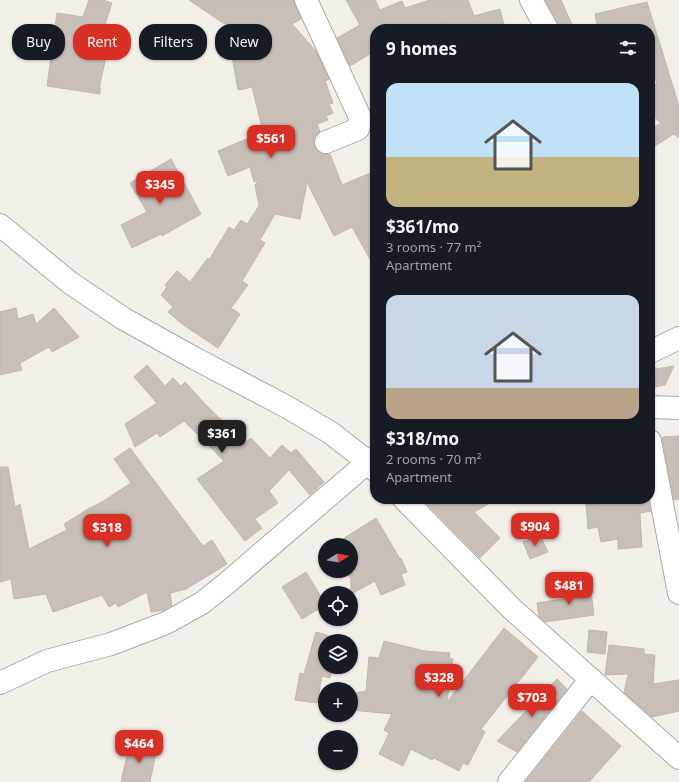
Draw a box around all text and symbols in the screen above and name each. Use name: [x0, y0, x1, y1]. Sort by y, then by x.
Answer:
chip: Buy: [12, 24, 65, 60]
chip: Rent: [73, 24, 131, 60]
chip: Filters: [139, 24, 207, 60]
chip: New: [215, 24, 272, 60]
text: 9 homes: [386, 37, 457, 60]
icon: filters: [617, 37, 639, 59]
icon: home: [477, 109, 549, 181]
pin: $561: [247, 125, 295, 159]
text: $561: [256, 129, 286, 147]
pin: $345: [136, 171, 184, 205]
text: $345: [145, 175, 175, 193]
text: $361/mo: [386, 215, 459, 238]
text: 3 rooms · 77 m²: [386, 238, 481, 256]
text: Apartment: [386, 256, 452, 274]
icon: home: [477, 321, 549, 393]
pin: $361: [198, 420, 246, 454]
text: $361: [207, 424, 237, 442]
text: $318/mo: [386, 427, 459, 450]
text: 2 rooms · 70 m²: [386, 450, 481, 468]
text: Apartment: [386, 468, 452, 486]
pin: $904: [511, 513, 559, 547]
pin: $318: [83, 514, 131, 548]
text: $904: [520, 517, 550, 535]
text: $318: [92, 518, 122, 536]
north arrow: [318, 538, 358, 578]
map controls: [318, 538, 358, 770]
pin: $481: [545, 572, 593, 606]
text: $481: [554, 576, 584, 594]
button: locate: [318, 586, 358, 626]
button: layers: [318, 634, 358, 674]
pin: $328: [415, 664, 463, 698]
text: $328: [424, 668, 454, 686]
button: +: [318, 682, 358, 722]
pin: $703: [508, 684, 556, 718]
text: $703: [517, 688, 547, 706]
pin: $464: [115, 730, 163, 764]
button: −: [318, 730, 358, 770]
text: $464: [124, 734, 154, 752]

